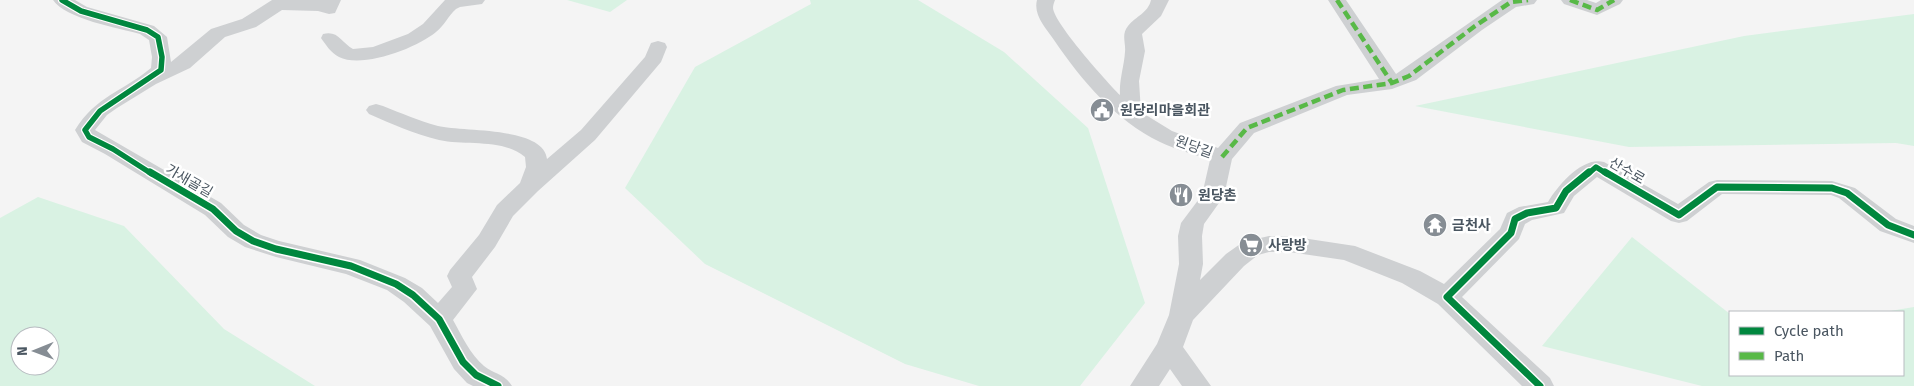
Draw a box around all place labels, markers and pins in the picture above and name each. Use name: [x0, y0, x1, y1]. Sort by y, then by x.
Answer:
public building icon: 원당리마을회관: [1089, 97, 1115, 123]
place label: 원당리마을회관: [1120, 102, 1210, 119]
restaurant icon: 원당촌: [1168, 182, 1194, 208]
place label: 원당촌: [1198, 187, 1237, 204]
temple icon: 금천사: [1422, 212, 1448, 238]
place label: 금천사: [1452, 217, 1491, 234]
supermarket icon: 사랑방: [1238, 232, 1264, 258]
place label: 사랑방: [1268, 237, 1307, 254]

